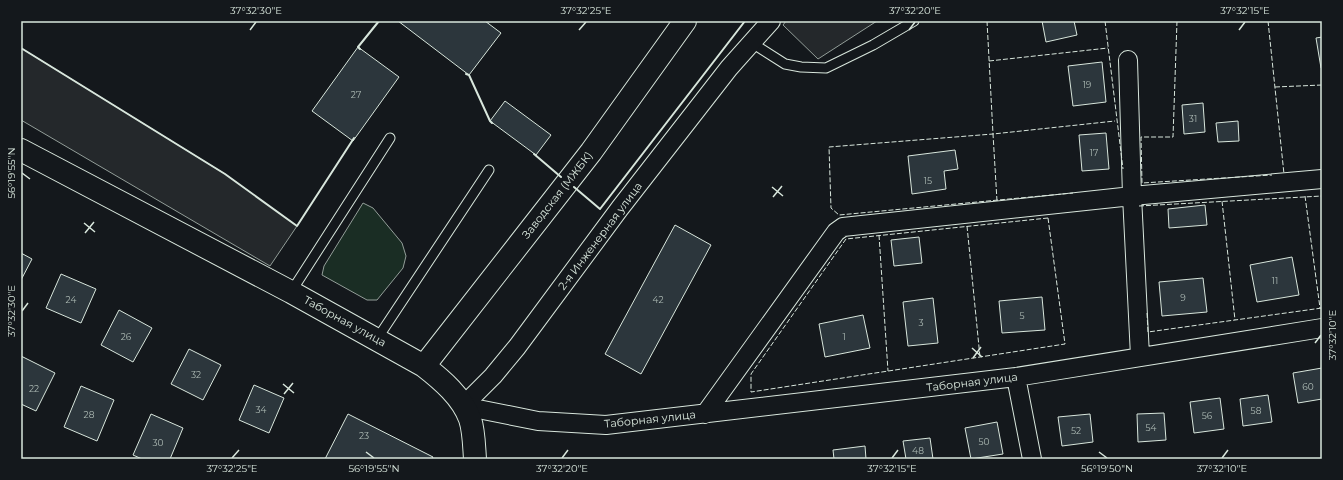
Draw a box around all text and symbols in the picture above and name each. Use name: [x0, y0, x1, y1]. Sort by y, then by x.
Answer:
text: 37°32'30"E: [230, 4, 282, 17]
text: 37°32'25"E: [560, 4, 612, 17]
text: 37°32'20"E: [889, 4, 941, 17]
text: 37°32'15"E: [1220, 4, 1270, 17]
house number: 19: [1083, 79, 1092, 90]
house number: 27: [351, 89, 361, 100]
house number: 31: [1189, 113, 1197, 124]
text: 56°19'55"N: [5, 147, 18, 199]
house number: 17: [1090, 147, 1098, 158]
street label: Заводская (МЖБК): [519, 149, 595, 241]
house number: 15: [924, 175, 932, 186]
street label: 2-я Инженерная улица: [555, 179, 645, 293]
house number: 11: [1272, 275, 1278, 286]
text: 37°32'30"E: [5, 285, 18, 337]
house number: 9: [1180, 292, 1186, 303]
street label: Таборная улица: [301, 293, 389, 349]
house number: 24: [66, 294, 76, 305]
house number: 42: [652, 294, 664, 305]
house number: 5: [1019, 310, 1025, 321]
text: 37°32'10"E: [1326, 310, 1339, 360]
house number: 3: [918, 317, 924, 328]
house number: 26: [121, 331, 132, 342]
house number: 1: [842, 331, 846, 342]
house number: 32: [191, 369, 201, 380]
street label: Таборная улица: [925, 369, 1019, 395]
house number: 60: [1302, 381, 1314, 392]
house number: 22: [29, 383, 39, 394]
house number: 34: [255, 404, 267, 415]
house number: 58: [1251, 405, 1262, 416]
street label: Таборная улица: [603, 407, 697, 431]
house number: 28: [84, 409, 95, 420]
house number: 56: [1202, 410, 1213, 421]
house number: 54: [1145, 422, 1157, 433]
house number: 52: [1071, 425, 1081, 436]
house number: 23: [359, 430, 369, 441]
house number: 50: [978, 436, 990, 447]
house number: 30: [152, 437, 164, 448]
house number: 48: [912, 445, 924, 456]
text: 37°32'25"E: [206, 462, 258, 475]
text: 56°19'55"N: [348, 462, 400, 475]
text: 37°32'20"E: [536, 462, 588, 475]
text: 37°32'15"E: [867, 462, 917, 475]
text: 56°19'50"N: [1081, 462, 1133, 475]
text: 37°32'10"E: [1197, 462, 1247, 475]

